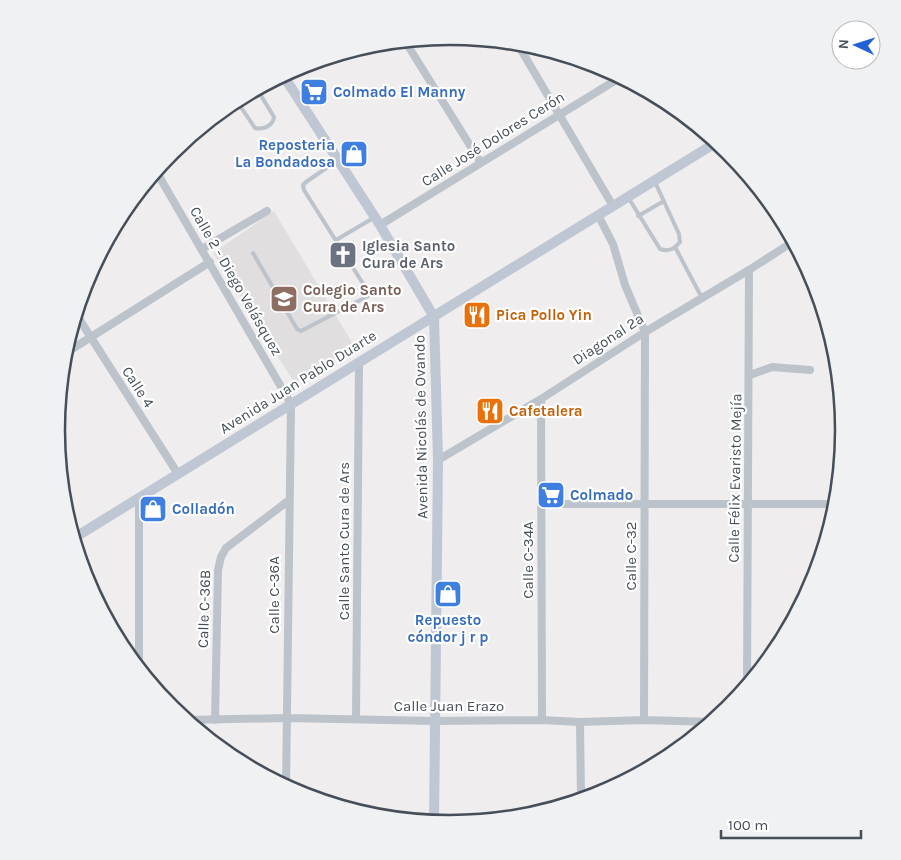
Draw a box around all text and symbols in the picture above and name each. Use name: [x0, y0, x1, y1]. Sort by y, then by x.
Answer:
north arrow: [831, 20, 881, 70]
text: N: [835, 39, 852, 50]
supermarket icon: Colmado El Manny: [299, 77, 329, 107]
place label: Colmado El Manny: [333, 83, 466, 101]
street label: Calle José Dolores Cerón: [418, 88, 568, 190]
place label: Reposteria La Bondadosa: [235, 136, 335, 171]
shop icon: Reposteria La Bondadosa: [339, 139, 369, 169]
street label: Calle 2 - Diego Velásquez: [186, 203, 286, 359]
place label: Iglesia Santo Cura de Ars: [362, 237, 455, 272]
church icon: Iglesia Santo Cura de Ars: [328, 240, 358, 270]
place label: Colegio Santo Cura de Ars: [303, 281, 402, 316]
school or university icon: Colegio Santo Cura de Ars: [269, 284, 299, 314]
restaurant icon: Pica Pollo Yin: [462, 300, 492, 330]
place label: Pica Pollo Yin: [496, 306, 592, 324]
street label: Diagonal 2ª: [569, 309, 647, 369]
street label: Avenida Juan Pablo Duarte: [216, 326, 380, 438]
street label: Avenida Nicolás de Ovando: [410, 335, 432, 519]
street label: Calle 4: [118, 363, 158, 411]
street label: Calle Félix Evaristo Mejía: [725, 393, 745, 563]
restaurant icon: Cafetalera: [475, 396, 505, 426]
place label: Cafetalera: [509, 402, 583, 420]
street label: Calle Santo Cura de Ars: [335, 462, 353, 620]
supermarket icon: Colmado: [536, 480, 566, 510]
place label: Colmado: [570, 486, 633, 504]
shop icon: Colladón: [138, 494, 168, 524]
place label: Colladón: [172, 500, 235, 518]
street label: Calle C-34A: [519, 521, 537, 599]
street label: Calle C-32: [622, 521, 640, 591]
street label: Calle C-36A: [265, 556, 283, 634]
street label: Calle C-36B: [194, 570, 214, 648]
shop icon: Repuesto cóndor j r p: [433, 579, 463, 609]
place label: Repuesto cóndor j r p: [408, 611, 488, 646]
street label: Calle Juan Erazo: [394, 697, 504, 715]
scale bar: [721, 808, 861, 840]
text: 100 m: [728, 816, 768, 834]

